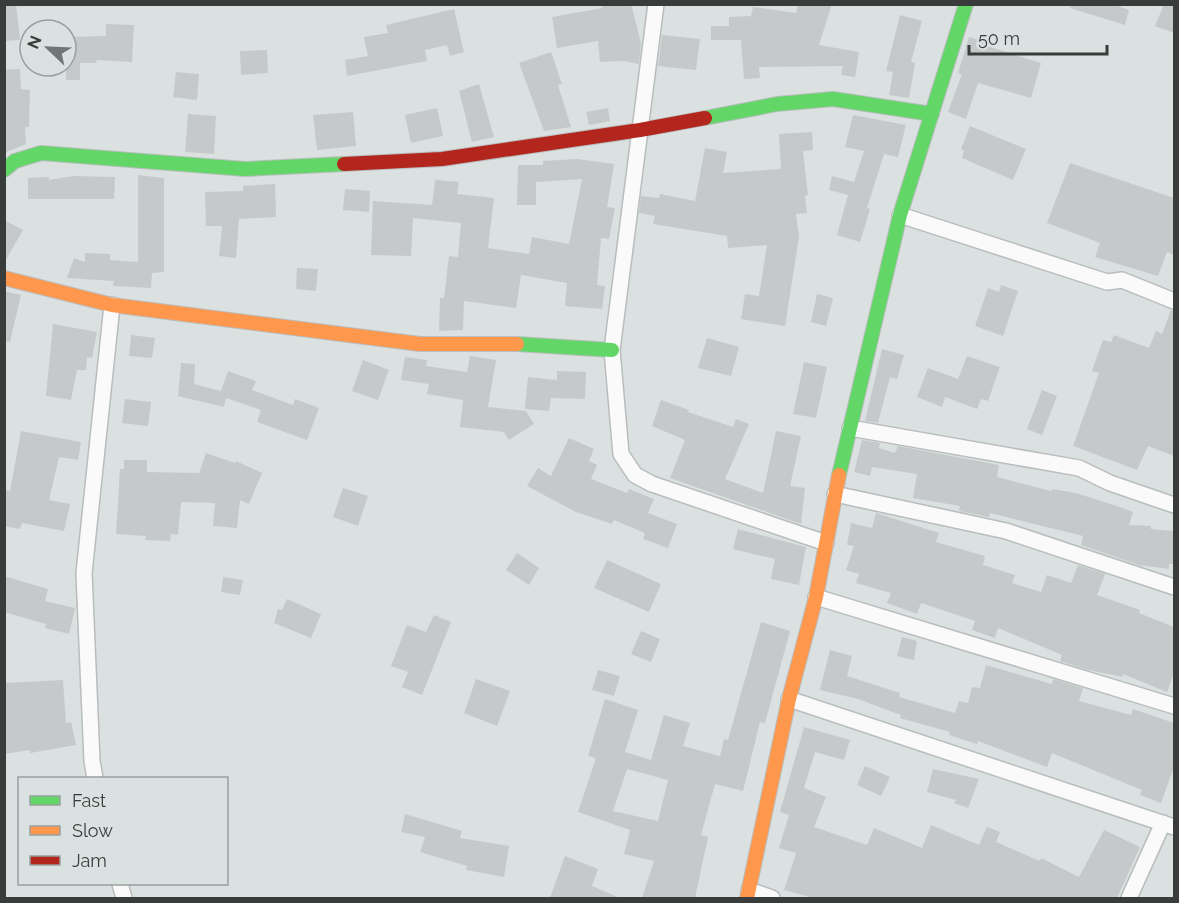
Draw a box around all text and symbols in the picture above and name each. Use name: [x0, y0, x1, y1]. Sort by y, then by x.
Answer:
north arrow: [18, 18, 78, 78]
scale bar: [969, 18, 1107, 56]
text: 50 m: [978, 28, 1020, 49]
text: N: [24, 33, 46, 52]
legend: [18, 777, 228, 885]
text: Fast: [72, 790, 106, 811]
text: Slow: [72, 820, 113, 841]
text: Jam: [72, 850, 107, 871]

